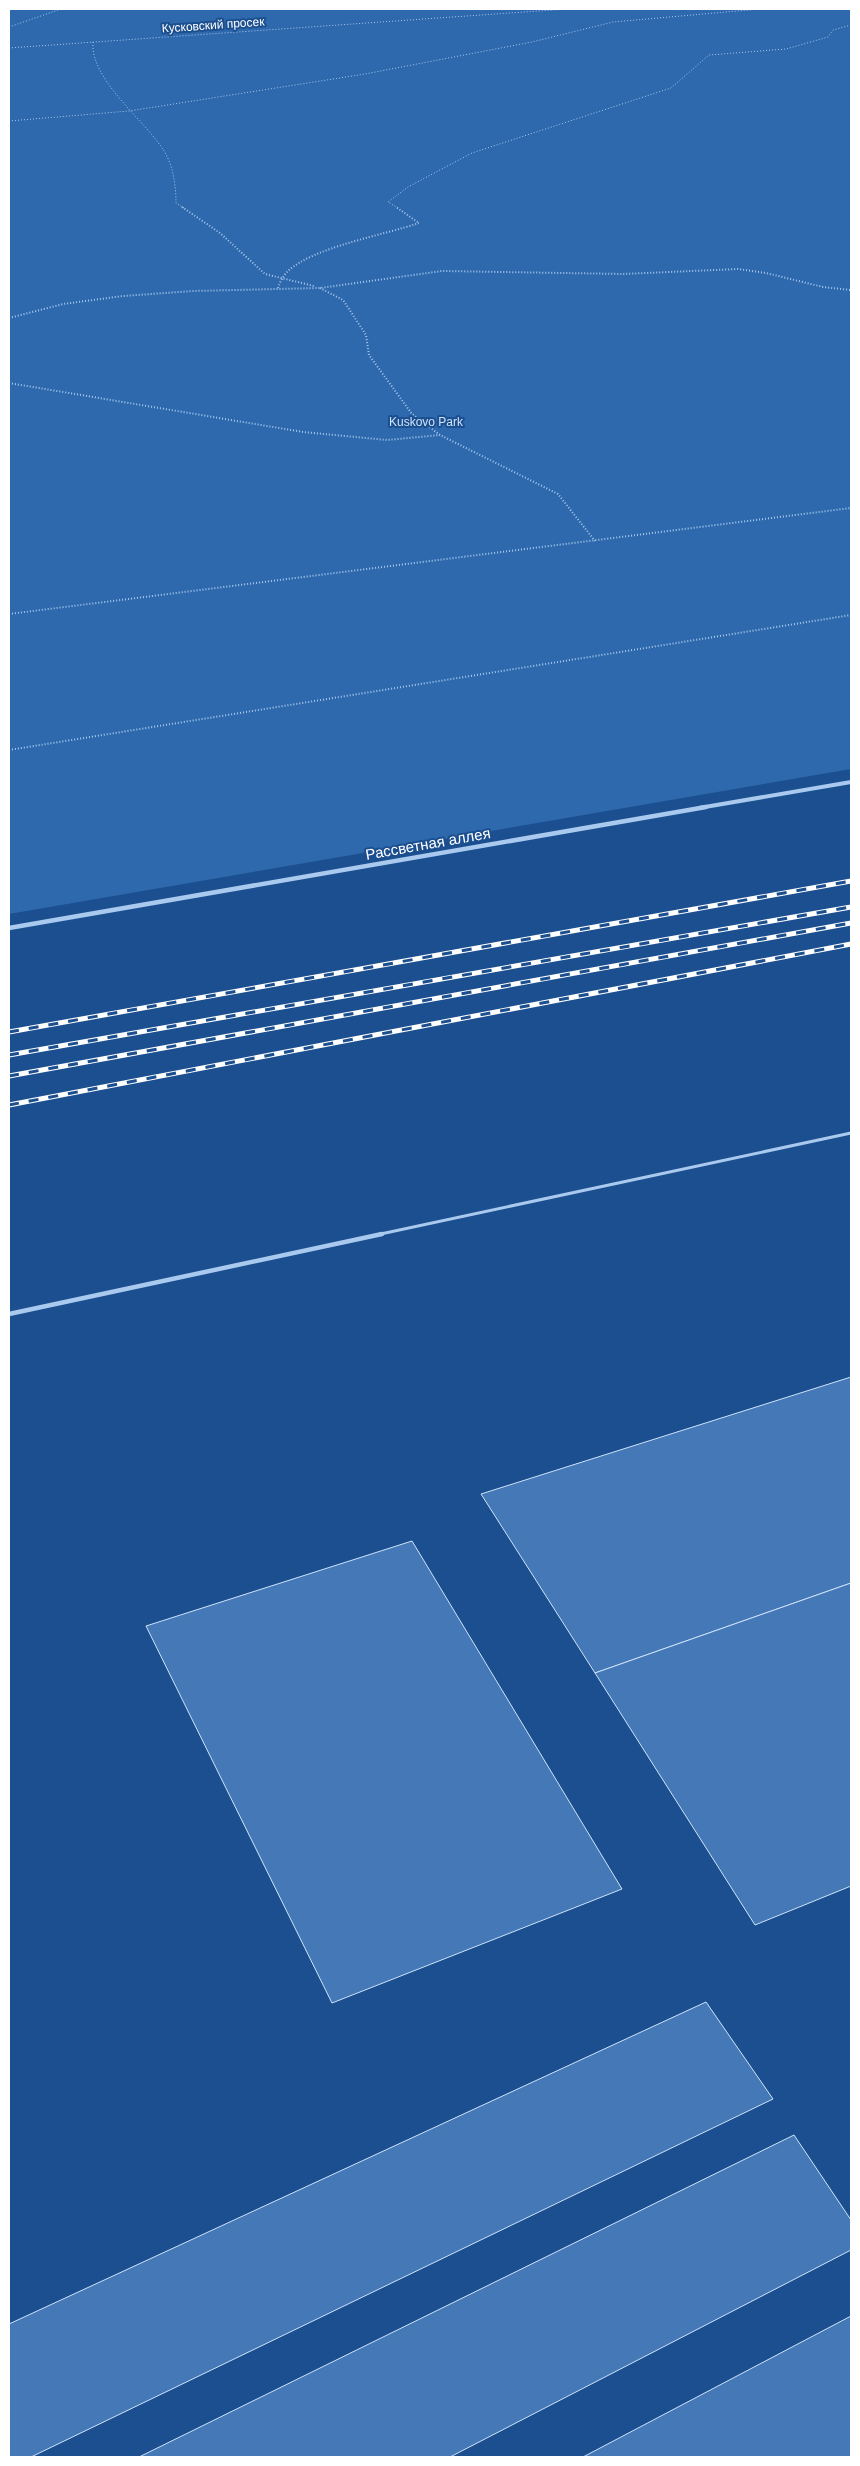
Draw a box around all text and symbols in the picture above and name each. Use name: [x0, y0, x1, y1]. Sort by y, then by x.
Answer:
street label: Кусковский просек: [161, 14, 266, 36]
park label: Kuskovo Park: [389, 415, 464, 429]
street label: Рассветная аллея: [364, 824, 492, 863]

